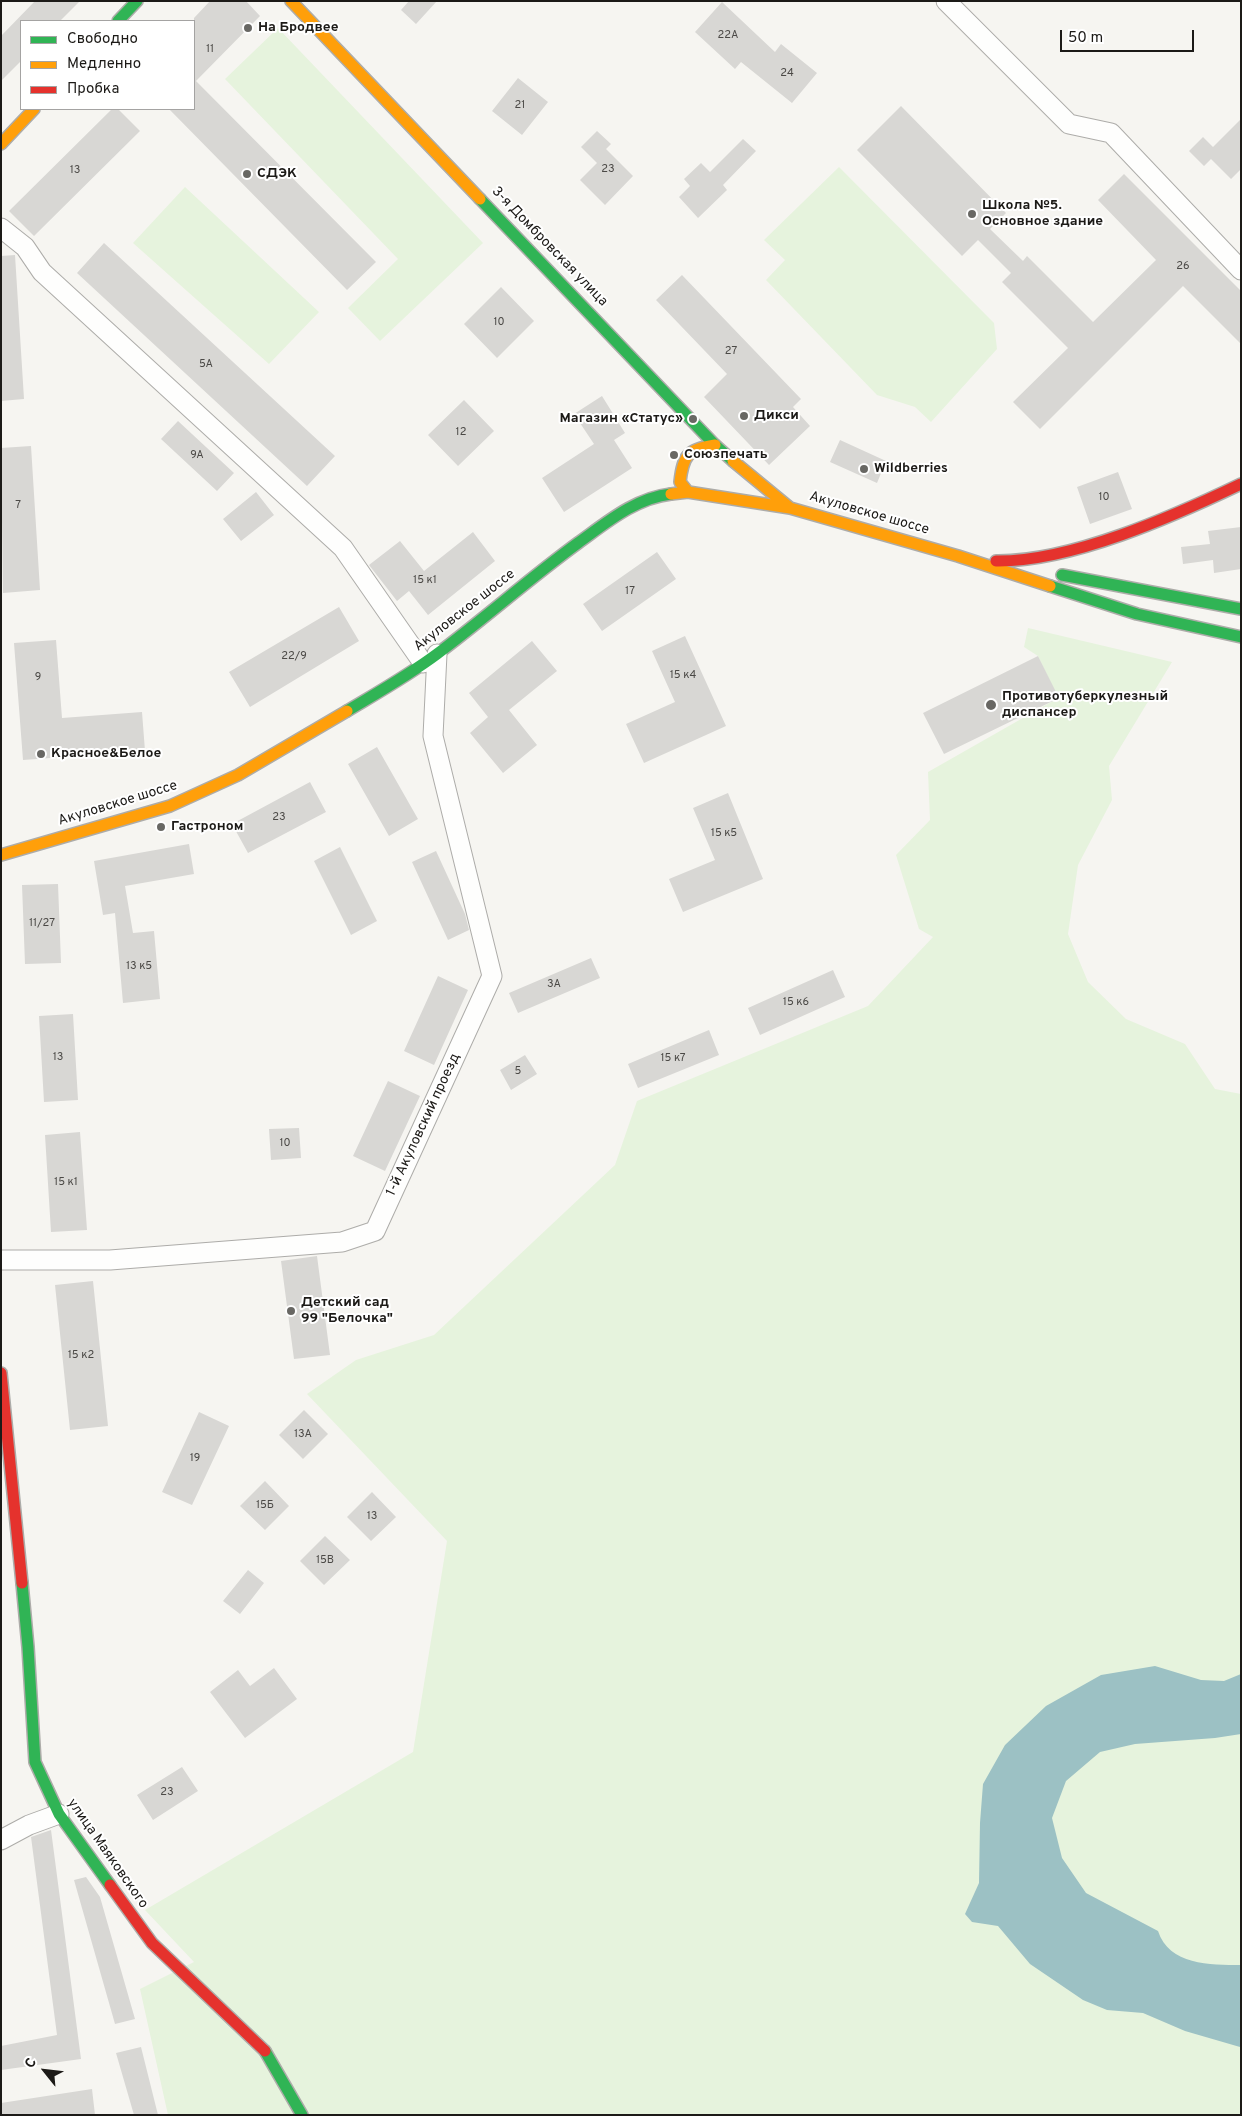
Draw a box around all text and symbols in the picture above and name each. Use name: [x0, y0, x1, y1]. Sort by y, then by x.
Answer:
legend: [20, 20, 195, 110]
place label: На Бродвее: [258, 20, 339, 36]
scale bar: [1062, 20, 1196, 52]
marker: На Бродвее: [242, 22, 254, 34]
house number: 22А: [718, 29, 738, 43]
text: 50 m: [1068, 29, 1103, 48]
text: Свободно: [67, 30, 138, 49]
house number: 11: [206, 43, 214, 57]
text: Медленно: [67, 55, 141, 74]
house number: 24: [780, 67, 794, 81]
text: Пробка: [67, 80, 119, 99]
house number: 21: [515, 99, 525, 113]
house number: 23: [601, 163, 615, 177]
house number: 13: [70, 164, 80, 178]
place label: СДЭК: [257, 166, 297, 182]
marker: СДЭК: [241, 168, 253, 180]
street label: 3-я Домбровская улица: [487, 184, 611, 310]
place label: Школа №5. Основное здание: [982, 198, 1103, 230]
marker: Школа №5. Основное здание: [966, 208, 978, 220]
house number: 26: [1176, 260, 1190, 274]
house number: 10: [493, 316, 505, 330]
house number: 27: [725, 345, 737, 359]
house number: 5А: [199, 358, 213, 372]
place label: Дикси: [754, 408, 799, 424]
marker: Дикси: [738, 410, 750, 422]
place label: Магазин «Статус»: [559, 411, 683, 427]
marker: Магазин «Статус»: [687, 413, 699, 425]
house number: 12: [456, 426, 466, 440]
place label: Союзпечать: [684, 447, 768, 463]
house number: 9А: [190, 449, 204, 463]
marker: Союзпечать: [668, 449, 680, 461]
place label: Wildberries: [874, 461, 948, 477]
marker: Wildberries: [858, 463, 870, 475]
street label: Акуловское шоссе: [807, 489, 931, 539]
house number: 10: [1098, 491, 1110, 505]
house number: 7: [15, 499, 21, 513]
street label: Акуловское шоссе: [411, 566, 519, 656]
house number: 15 к1: [413, 574, 437, 588]
house number: 17: [625, 585, 635, 599]
house number: 22/9: [281, 650, 307, 664]
house number: 15 к4: [670, 669, 696, 683]
house number: 9: [35, 671, 41, 685]
place label: Противотуберкулезный диспансер: [1002, 689, 1168, 722]
marker: Противотуберкулезный диспансер: [984, 698, 998, 712]
place label: Красное&Белое: [51, 746, 161, 762]
marker: Красное&Белое: [35, 748, 47, 760]
street label: Акуловское шоссе: [56, 778, 180, 830]
house number: 23: [272, 811, 286, 825]
place label: Гастроном: [171, 819, 243, 835]
marker: Гастроном: [155, 821, 167, 833]
house number: 15 к5: [711, 827, 737, 841]
house number: 11/27: [29, 917, 55, 931]
house number: 13 к5: [126, 960, 152, 974]
house number: 3А: [547, 978, 561, 992]
house number: 15 к6: [783, 996, 809, 1010]
house number: 13: [53, 1051, 63, 1065]
street label: 1-й Акуловский проезд: [384, 1051, 464, 1199]
house number: 15 к7: [660, 1052, 686, 1066]
house number: 5: [515, 1065, 521, 1079]
house number: 10: [279, 1137, 291, 1151]
house number: 15 к1: [54, 1176, 78, 1190]
place label: Детский сад 99 "Белочка": [301, 1295, 393, 1328]
marker: Детский сад 99 "Белочка": [285, 1305, 297, 1317]
house number: 15 к2: [68, 1349, 94, 1363]
house number: 13А: [294, 1428, 312, 1442]
house number: 19: [190, 1452, 200, 1466]
house number: 15Б: [256, 1499, 274, 1513]
house number: 13: [367, 1510, 377, 1524]
house number: 15В: [316, 1554, 334, 1568]
house number: 23: [160, 1786, 174, 1800]
street label: улица Маяковского: [63, 1796, 151, 1912]
north arrow: [20, 2046, 70, 2096]
text: С: [22, 2055, 41, 2072]

